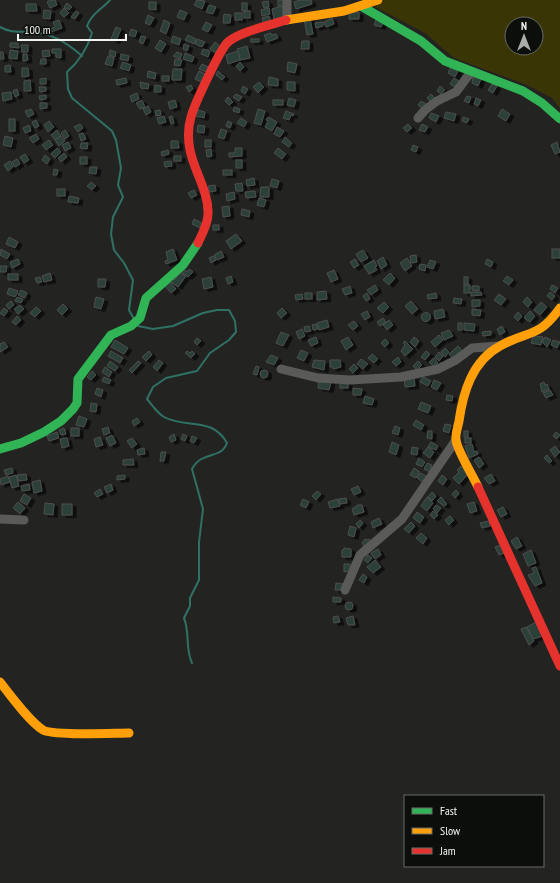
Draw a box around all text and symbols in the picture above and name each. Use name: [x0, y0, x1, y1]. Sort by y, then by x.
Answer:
scale bar: [18, 16, 126, 42]
north arrow: [504, 16, 544, 56]
text: N: [521, 19, 527, 33]
text: 100 m: [24, 22, 51, 37]
legend: [404, 795, 544, 867]
text: Fast: [440, 803, 458, 818]
text: Slow: [440, 823, 461, 838]
text: Jam: [439, 843, 456, 858]

